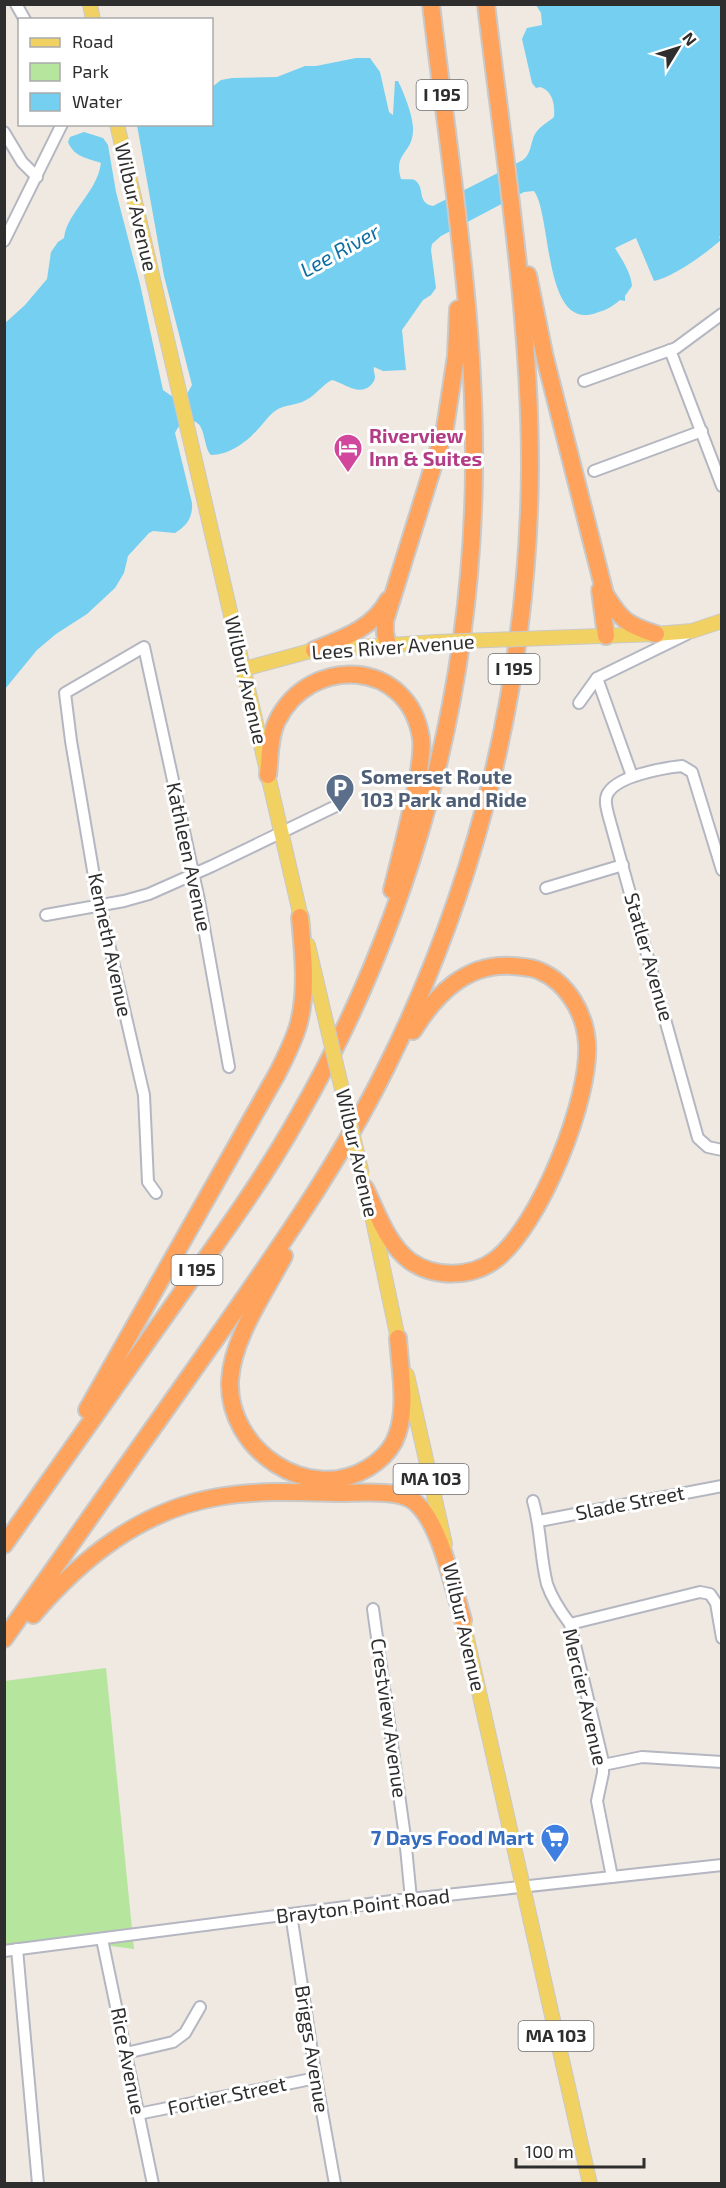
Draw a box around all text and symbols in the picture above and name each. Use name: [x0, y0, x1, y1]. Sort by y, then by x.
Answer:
legend: [18, 18, 213, 126]
north arrow: [648, 18, 708, 78]
text: N: [679, 28, 701, 49]
text: Road: [72, 30, 113, 52]
text: Park: [72, 60, 109, 82]
road number: I 195: [416, 80, 468, 110]
text: Water: [72, 90, 122, 112]
street label: Wilbur Avenue: [111, 140, 163, 273]
water label: Lee River: [295, 217, 384, 282]
place label: Riverview Inn & Suites: [369, 423, 482, 470]
hotel icon: Riverview Inn & Suites: [332, 432, 364, 474]
street label: Wilbur Avenue: [221, 613, 273, 746]
street label: Lees River Avenue: [311, 628, 475, 664]
road number: I 195: [488, 654, 540, 684]
place label: Somerset Route 103 Park and Ride: [361, 764, 527, 811]
parking icon: Somerset Route 103 Park and Ride: [324, 772, 356, 814]
street label: Kathleen Avenue: [162, 780, 218, 934]
street label: Kenneth Avenue: [84, 871, 138, 1019]
street label: Statler Avenue: [620, 890, 680, 1024]
street label: Wilbur Avenue: [332, 1086, 384, 1219]
road number: I 195: [172, 1255, 222, 1285]
road number: MA 103: [394, 1464, 468, 1494]
street label: Slade Street: [573, 1480, 687, 1524]
street label: Wilbur Avenue: [439, 1560, 491, 1693]
street label: Mercier Avenue: [559, 1626, 613, 1768]
street label: Crestview Avenue: [367, 1636, 413, 1799]
supermarket icon: 7 Days Food Mart: [539, 1822, 571, 1864]
place label: 7 Days Food Mart: [371, 1825, 534, 1850]
street label: Brayton Point Road: [275, 1882, 451, 1928]
street label: Briggs Avenue: [291, 1983, 335, 2114]
street label: Rice Avenue: [107, 2005, 151, 2116]
road number: MA 103: [518, 2021, 594, 2051]
street label: Fortier Street: [165, 2071, 289, 2119]
scale bar: [516, 2131, 644, 2169]
text: 100 m: [525, 2140, 574, 2162]

